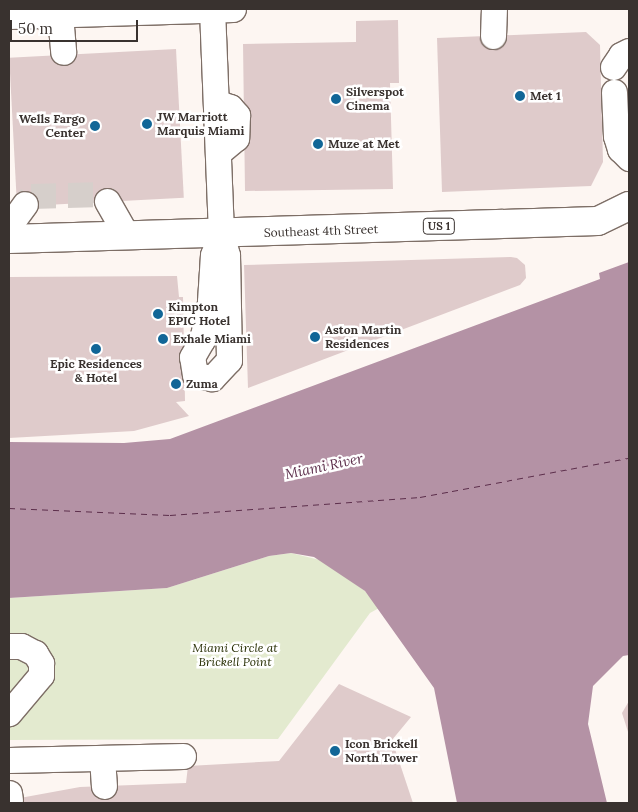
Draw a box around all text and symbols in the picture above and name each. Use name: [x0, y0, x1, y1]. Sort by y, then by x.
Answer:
scale bar: [12, 10, 140, 42]
text: 50 m: [18, 19, 53, 38]
place label: Silverspot Cinema: [346, 85, 404, 113]
place label: Met 1: [530, 89, 561, 103]
marker: Met 1: [514, 90, 526, 102]
marker: Silverspot Cinema: [330, 93, 342, 105]
place label: JW Marriott Marquis Miami: [157, 110, 244, 138]
place label: Wells Fargo Center: [19, 112, 85, 140]
marker: JW Marriott Marquis Miami: [141, 118, 153, 130]
marker: Wells Fargo Center: [89, 120, 101, 132]
place label: Muze at Met: [328, 137, 400, 151]
marker: Muze at Met: [312, 138, 324, 150]
road number: US 1: [423, 218, 455, 235]
street label: Southeast 4th Street: [264, 222, 378, 240]
place label: Kimpton EPIC Hotel: [168, 300, 230, 328]
marker: Kimpton EPIC Hotel: [152, 308, 164, 320]
place label: Aston Martin Residences: [325, 323, 401, 351]
marker: Aston Martin Residences: [309, 331, 321, 343]
place label: Exhale Miami: [173, 332, 251, 346]
marker: Exhale Miami: [157, 333, 169, 345]
marker: Epic Residences & Hotel: [90, 343, 102, 355]
place label: Epic Residences & Hotel: [50, 357, 142, 385]
place label: Zuma: [186, 377, 218, 391]
marker: Zuma: [170, 378, 182, 390]
water label: Miami River: [284, 450, 364, 482]
park label: Miami Circle at Brickell Point: [192, 641, 278, 669]
place label: Icon Brickell North Tower: [345, 737, 418, 765]
marker: Icon Brickell North Tower: [329, 745, 341, 757]

